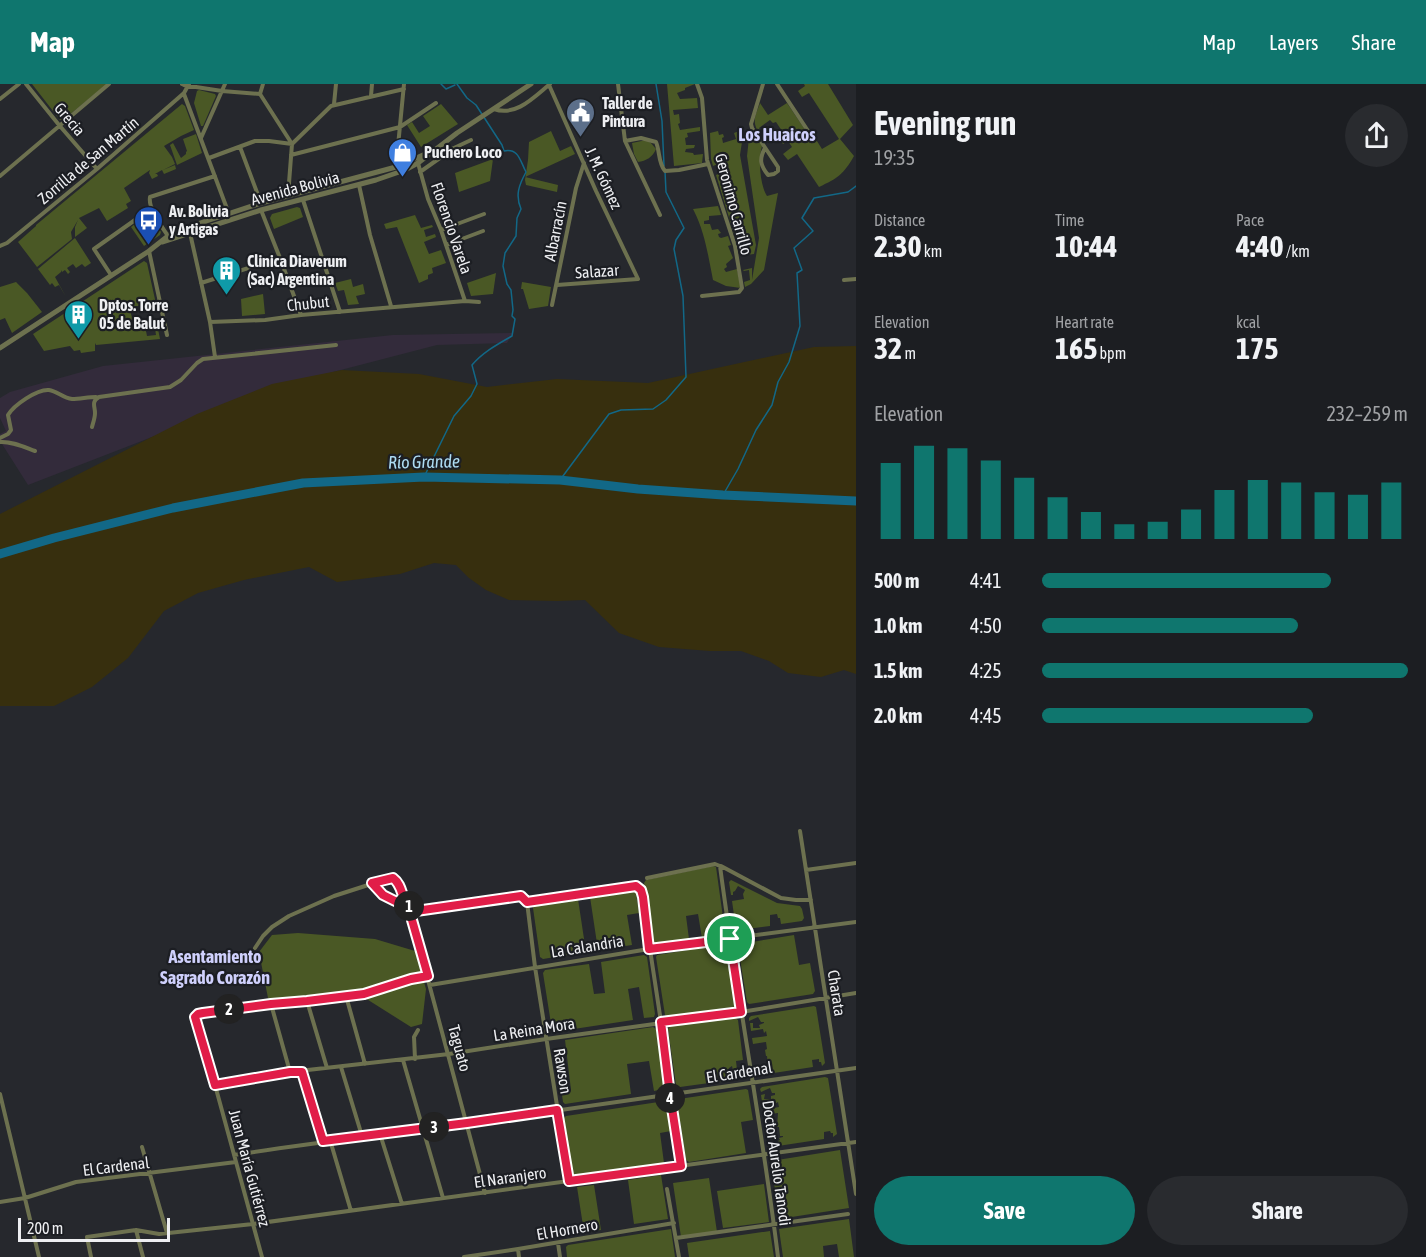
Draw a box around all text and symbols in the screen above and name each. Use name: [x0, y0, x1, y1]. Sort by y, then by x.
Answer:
text: Map: [30, 26, 75, 58]
text: Map: [1202, 30, 1236, 54]
text: Layers: [1269, 30, 1319, 54]
text: Share: [1352, 30, 1396, 54]
place label: Taller de Pintura: [602, 94, 653, 130]
public building icon: Taller de Pintura: [565, 96, 597, 138]
street label: Grecia: [51, 99, 89, 139]
text: Evening run: [874, 104, 1016, 142]
button: share: [1345, 104, 1408, 167]
street label: Zorrilla de San Martín: [34, 113, 142, 207]
district label: Los Huaicos: [738, 124, 816, 145]
shop icon: Puchero Loco: [387, 136, 419, 178]
place label: Puchero Loco: [424, 143, 503, 161]
street label: J. M. Gómez: [582, 144, 626, 212]
text: 19:35: [874, 146, 915, 169]
street label: Geronimo Carrillo: [712, 151, 756, 257]
street label: Avenida Bolivia: [249, 168, 341, 208]
street label: Florencio Varela: [428, 180, 476, 276]
street label: Albarracín: [540, 199, 570, 263]
place label: Av. Bolivia y Artigas: [168, 202, 229, 238]
bus stop icon: Av. Bolivia y Artigas: [132, 204, 164, 246]
text: Distance: [874, 211, 925, 229]
text: Time: [1055, 211, 1084, 229]
text: Pace: [1236, 211, 1264, 229]
text: 2.30: [874, 229, 922, 263]
text: 10:44: [1055, 229, 1117, 263]
text: 4:40: [1236, 229, 1284, 263]
text: km: [922, 242, 942, 260]
text: /km: [1284, 242, 1310, 260]
place label: Clinica Diaverum (Sac) Argentina: [247, 252, 347, 288]
building icon: Clinica Diaverum (Sac) Argentina: [210, 254, 242, 296]
street label: Salazar: [575, 260, 620, 282]
street label: Chubut: [286, 292, 331, 314]
place label: Dptos. Torre 05 de Balut: [99, 296, 169, 332]
building icon: Dptos. Torre 05 de Balut: [62, 298, 94, 340]
text: Elevation: [874, 313, 929, 331]
text: Heart rate: [1055, 313, 1114, 331]
text: kcal: [1236, 313, 1260, 331]
text: 32: [874, 331, 902, 365]
text: 165: [1055, 331, 1097, 365]
text: 175: [1236, 331, 1278, 365]
text: m: [902, 344, 916, 362]
text: bpm: [1097, 344, 1126, 362]
text: Elevation: [874, 402, 943, 425]
text: 232–259 m: [1326, 402, 1408, 425]
water label: Río Grande: [388, 450, 460, 473]
text: 500 m: [874, 569, 919, 592]
text: 4:41: [970, 569, 1002, 592]
text: 1.0 km: [874, 614, 922, 637]
text: 4:50: [970, 614, 1002, 637]
text: 1.5 km: [874, 659, 922, 682]
text: 4:25: [970, 659, 1002, 682]
text: 2.0 km: [874, 704, 922, 727]
text: 4:45: [970, 704, 1002, 727]
pin: 1: [394, 891, 424, 921]
text: 1: [405, 897, 413, 915]
pin: [704, 913, 755, 964]
icon: arrive: [713, 922, 746, 955]
street label: La Calandria: [549, 931, 625, 961]
district label: Asentamiento Sagrado Corazón: [160, 946, 270, 988]
street label: Charata: [824, 969, 850, 1017]
pin: 2: [214, 994, 244, 1024]
text: 2: [225, 1000, 233, 1018]
street label: La Reina Mora: [492, 1014, 576, 1044]
street label: Taguato: [444, 1023, 475, 1073]
street label: Rawson: [551, 1047, 575, 1095]
street label: El Cardenal: [705, 1058, 774, 1086]
pin: 4: [655, 1083, 685, 1113]
text: 4: [666, 1089, 674, 1107]
street label: Doctor Aurelio Tanodi: [759, 1099, 795, 1227]
street label: Juan María Gutiérrez: [226, 1107, 274, 1229]
pin: 3: [419, 1112, 449, 1142]
text: 3: [430, 1118, 438, 1136]
street label: El Cardenal: [82, 1153, 151, 1179]
street label: El Naranjero: [473, 1163, 547, 1192]
button: Save: [874, 1176, 1135, 1245]
button: Share: [1147, 1176, 1408, 1245]
scale bar: [18, 1215, 170, 1242]
street label: El Hornero: [535, 1215, 599, 1243]
text: 200 m: [27, 1219, 63, 1237]

